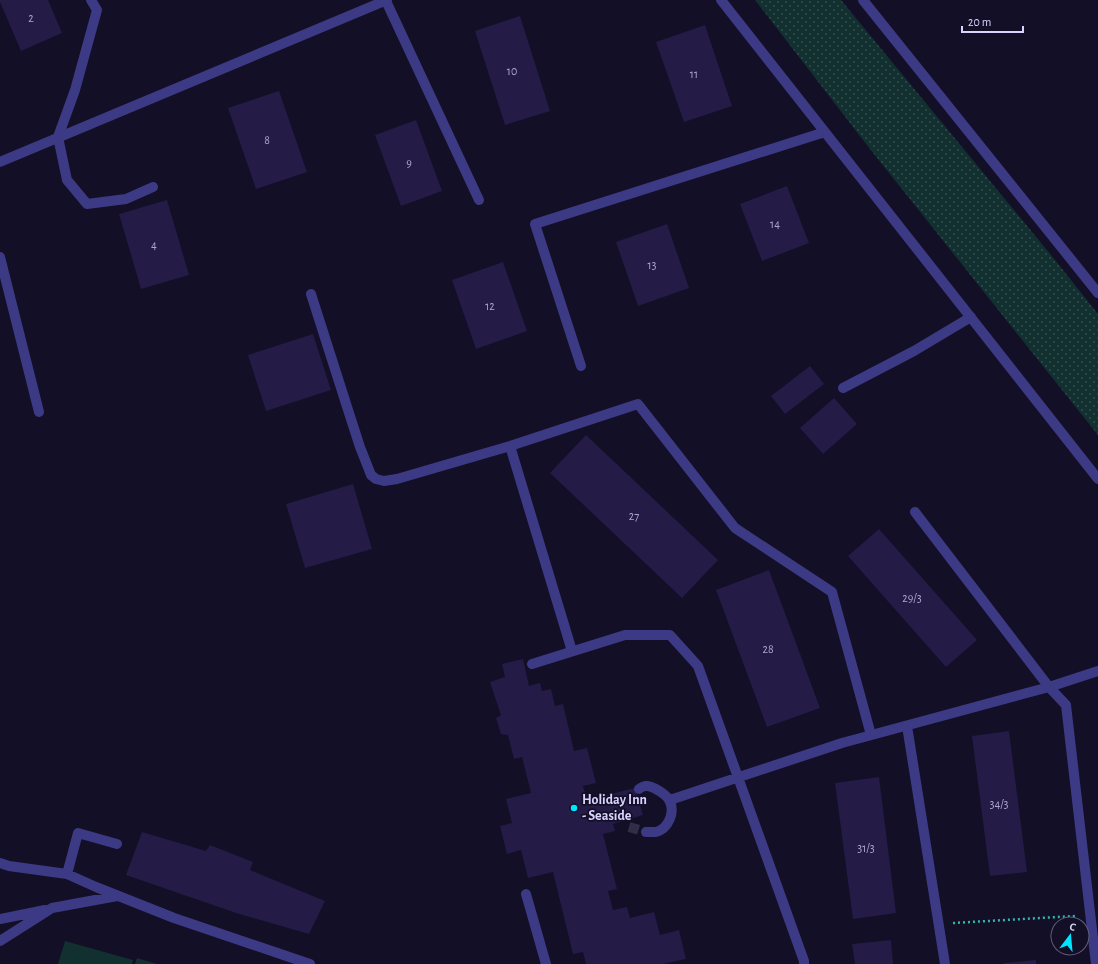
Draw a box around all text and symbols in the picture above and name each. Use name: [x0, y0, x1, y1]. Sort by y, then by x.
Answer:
scale bar: [962, 8, 1023, 34]
house number: 2: [28, 12, 34, 24]
text: 20 m: [968, 16, 991, 28]
house number: 10: [507, 65, 517, 77]
house number: 11: [690, 68, 698, 80]
house number: 8: [264, 134, 270, 146]
house number: 9: [406, 157, 412, 169]
house number: 14: [770, 218, 780, 230]
house number: 4: [151, 239, 157, 251]
house number: 13: [647, 259, 657, 271]
house number: 12: [485, 300, 495, 312]
house number: 27: [629, 510, 639, 522]
house number: 29/3: [902, 592, 922, 604]
house number: 28: [762, 643, 774, 655]
place label: Holiday Inn - Seaside: [582, 793, 647, 823]
house number: 34/3: [989, 798, 1009, 810]
marker: Holiday Inn - Seaside: [569, 803, 579, 813]
house number: 31/3: [857, 842, 875, 854]
north arrow: [1050, 916, 1090, 956]
text: С: [1068, 921, 1077, 933]

